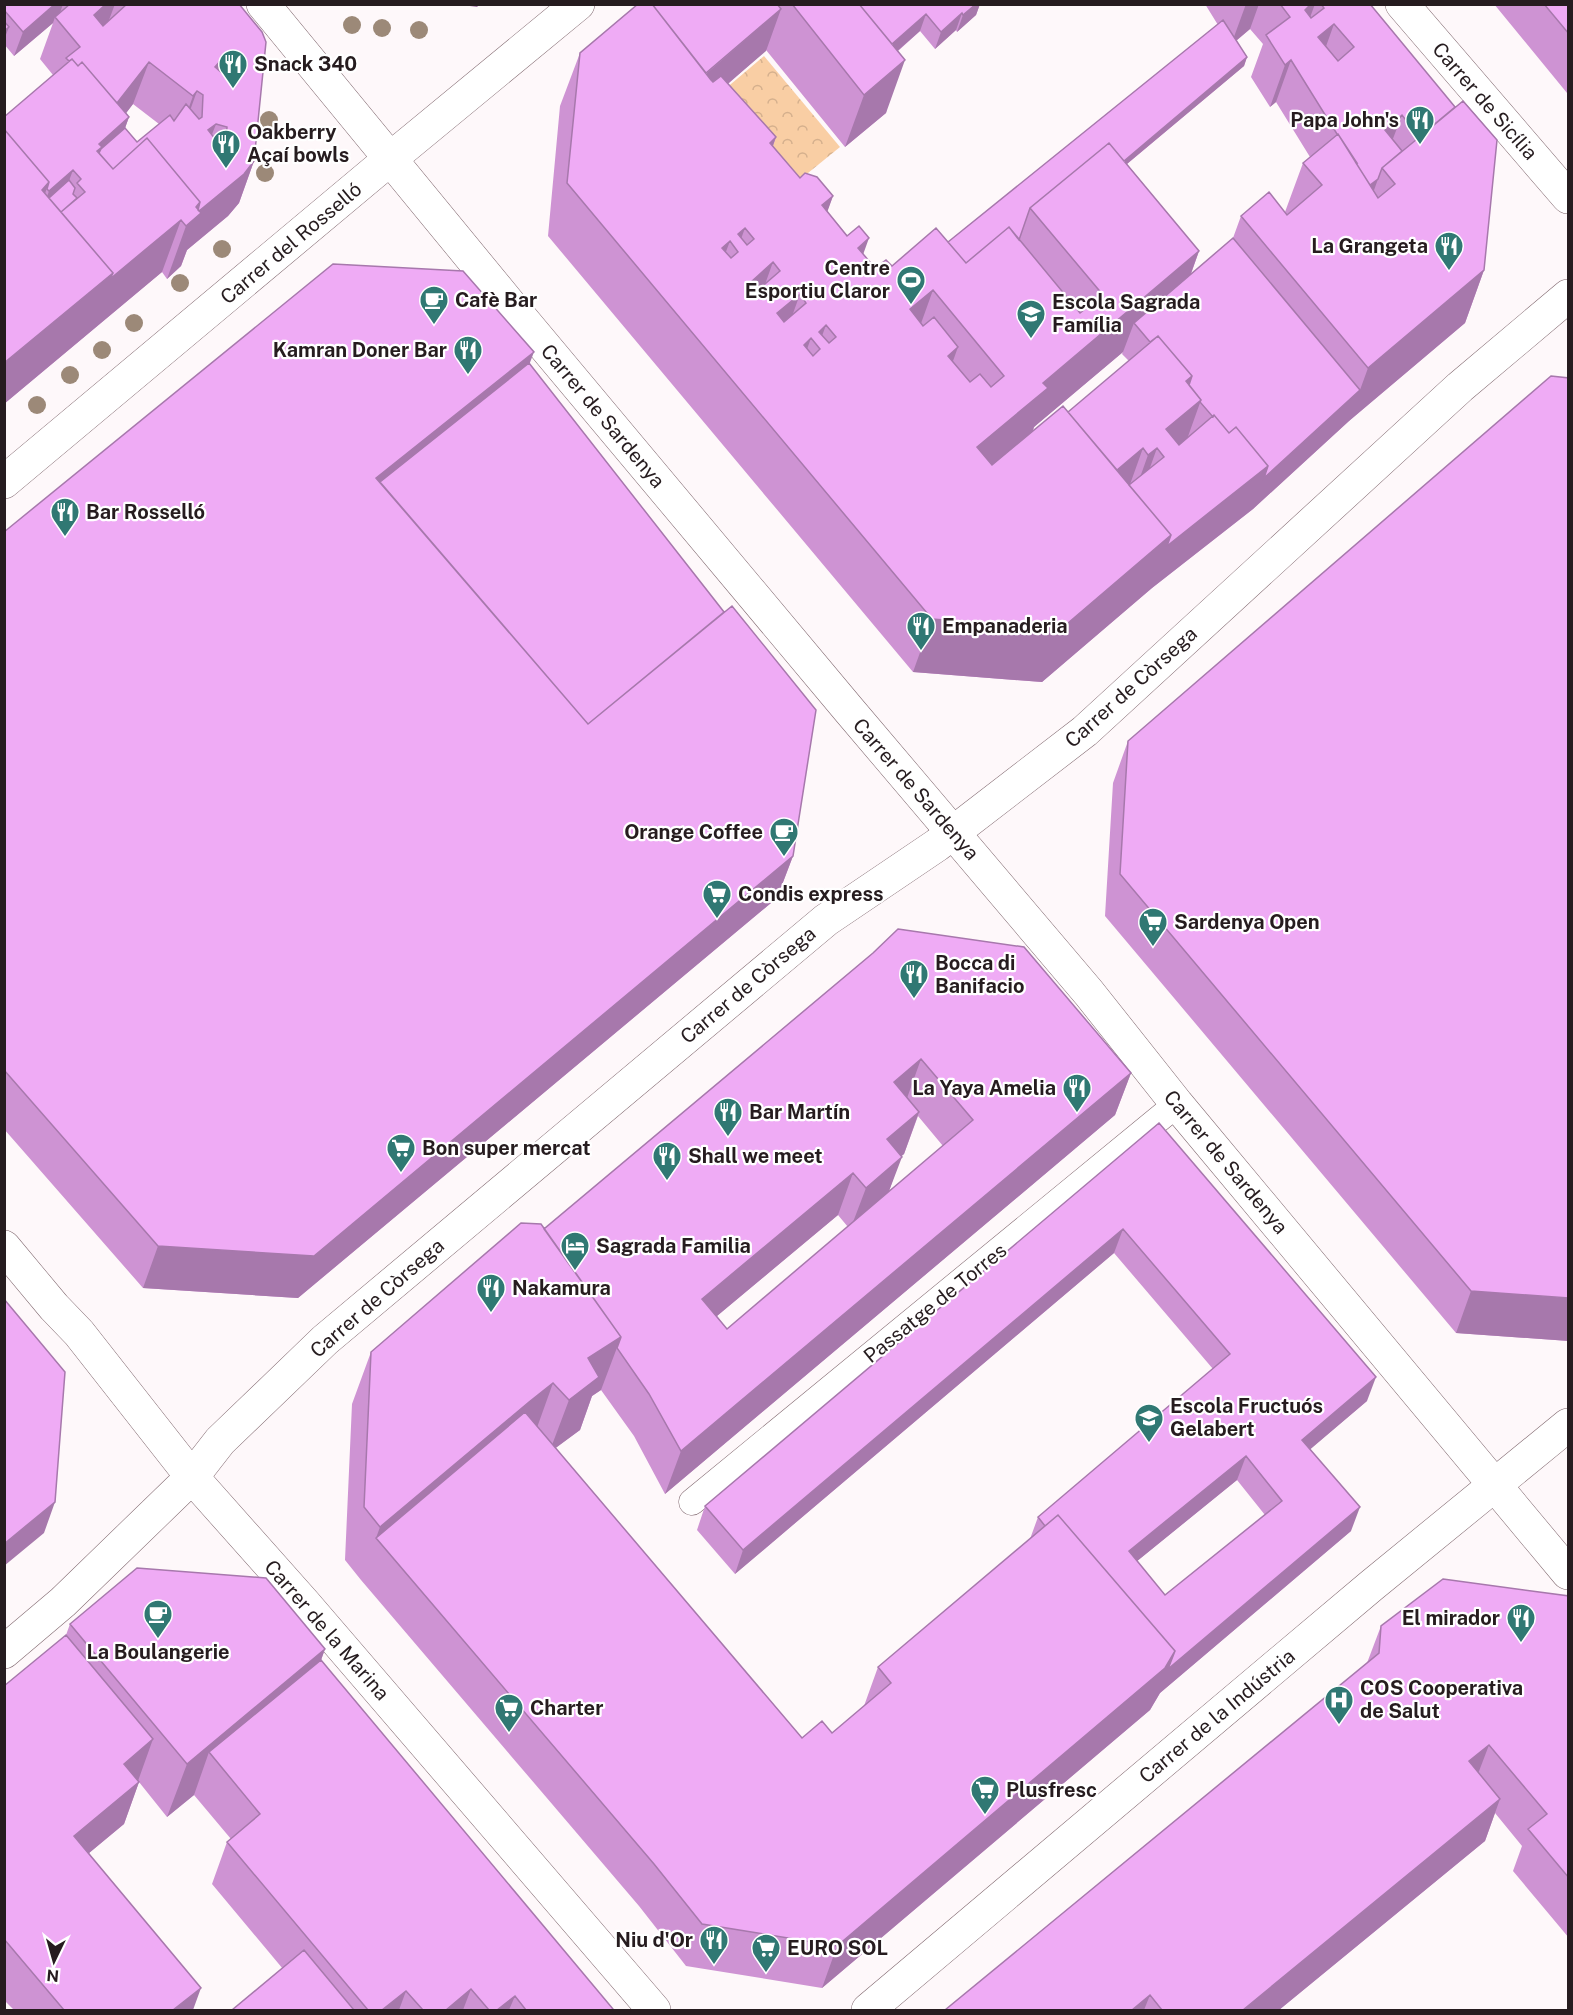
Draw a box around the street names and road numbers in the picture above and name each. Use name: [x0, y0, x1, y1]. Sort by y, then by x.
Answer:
street label: Carrer de Sicília: [1427, 37, 1543, 165]
street label: Carrer del Rosselló: [216, 177, 366, 309]
street label: Carrer de Sardenya: [536, 339, 670, 493]
street label: Carrer de Còrsega: [1060, 621, 1202, 753]
street label: Carrer de Sardenya: [848, 713, 984, 865]
street label: Carrer de Còrsega: [675, 921, 821, 1049]
street label: Carrer de Sardenya: [1159, 1085, 1293, 1239]
street label: Carrer de Còrsega: [305, 1233, 449, 1363]
street label: Passatge de Torres: [859, 1238, 1011, 1368]
street label: Carrer de la Marina: [260, 1555, 394, 1705]
street label: Carrer de la Indústria: [1134, 1644, 1300, 1788]

